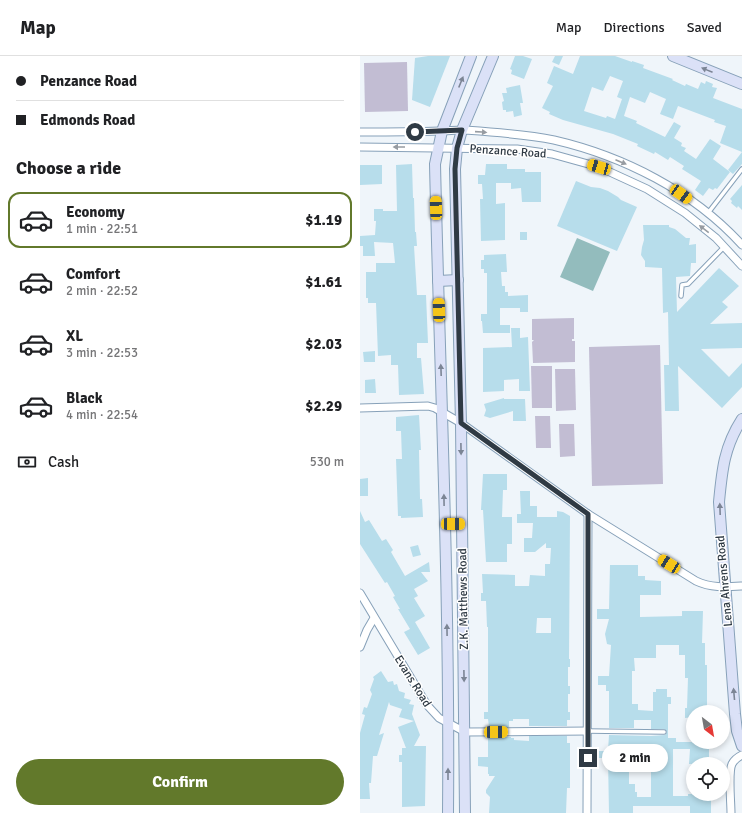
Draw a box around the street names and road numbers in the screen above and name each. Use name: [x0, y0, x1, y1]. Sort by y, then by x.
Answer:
street label: Penzance Road: [469, 141, 547, 162]
street label: Lena Ahrens Road: [713, 535, 736, 627]
street label: Z.K. Matthews Road: [455, 548, 472, 650]
street label: Evans Road: [391, 653, 434, 710]

